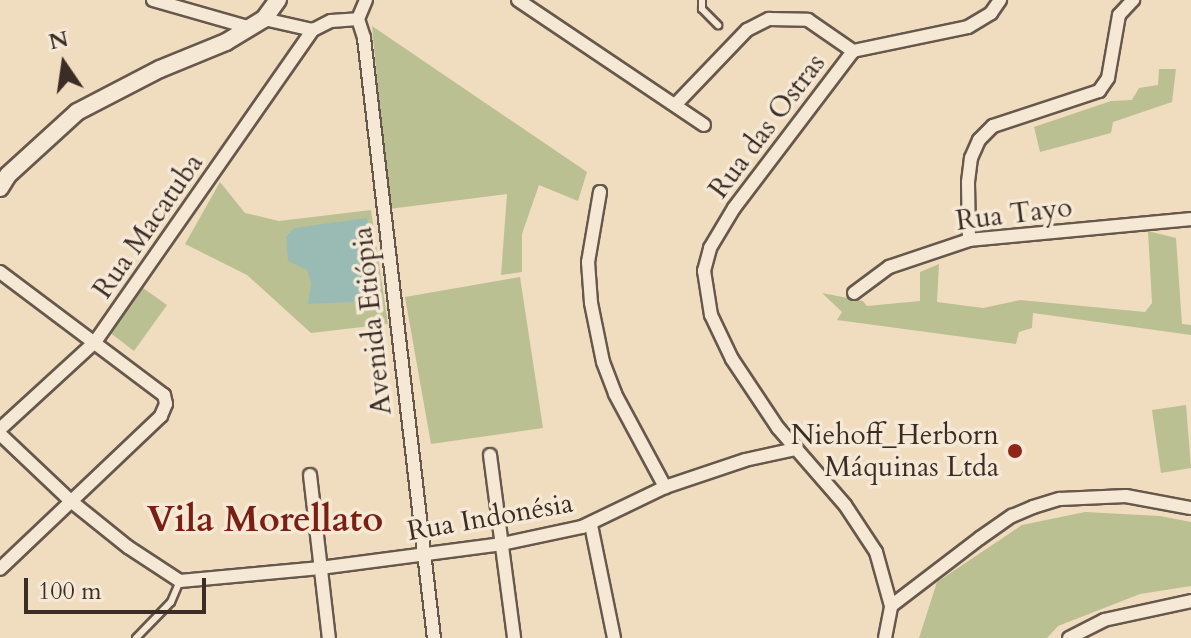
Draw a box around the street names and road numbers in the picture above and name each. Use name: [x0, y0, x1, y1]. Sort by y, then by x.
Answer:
street label: Rua das Ostras: [702, 47, 832, 205]
street label: Rua Macatuba: [86, 147, 210, 305]
street label: Rua Tayo: [954, 190, 1074, 238]
street label: Avenida Etiópia: [345, 225, 399, 417]
street label: Rua Indonésia: [404, 486, 576, 548]

